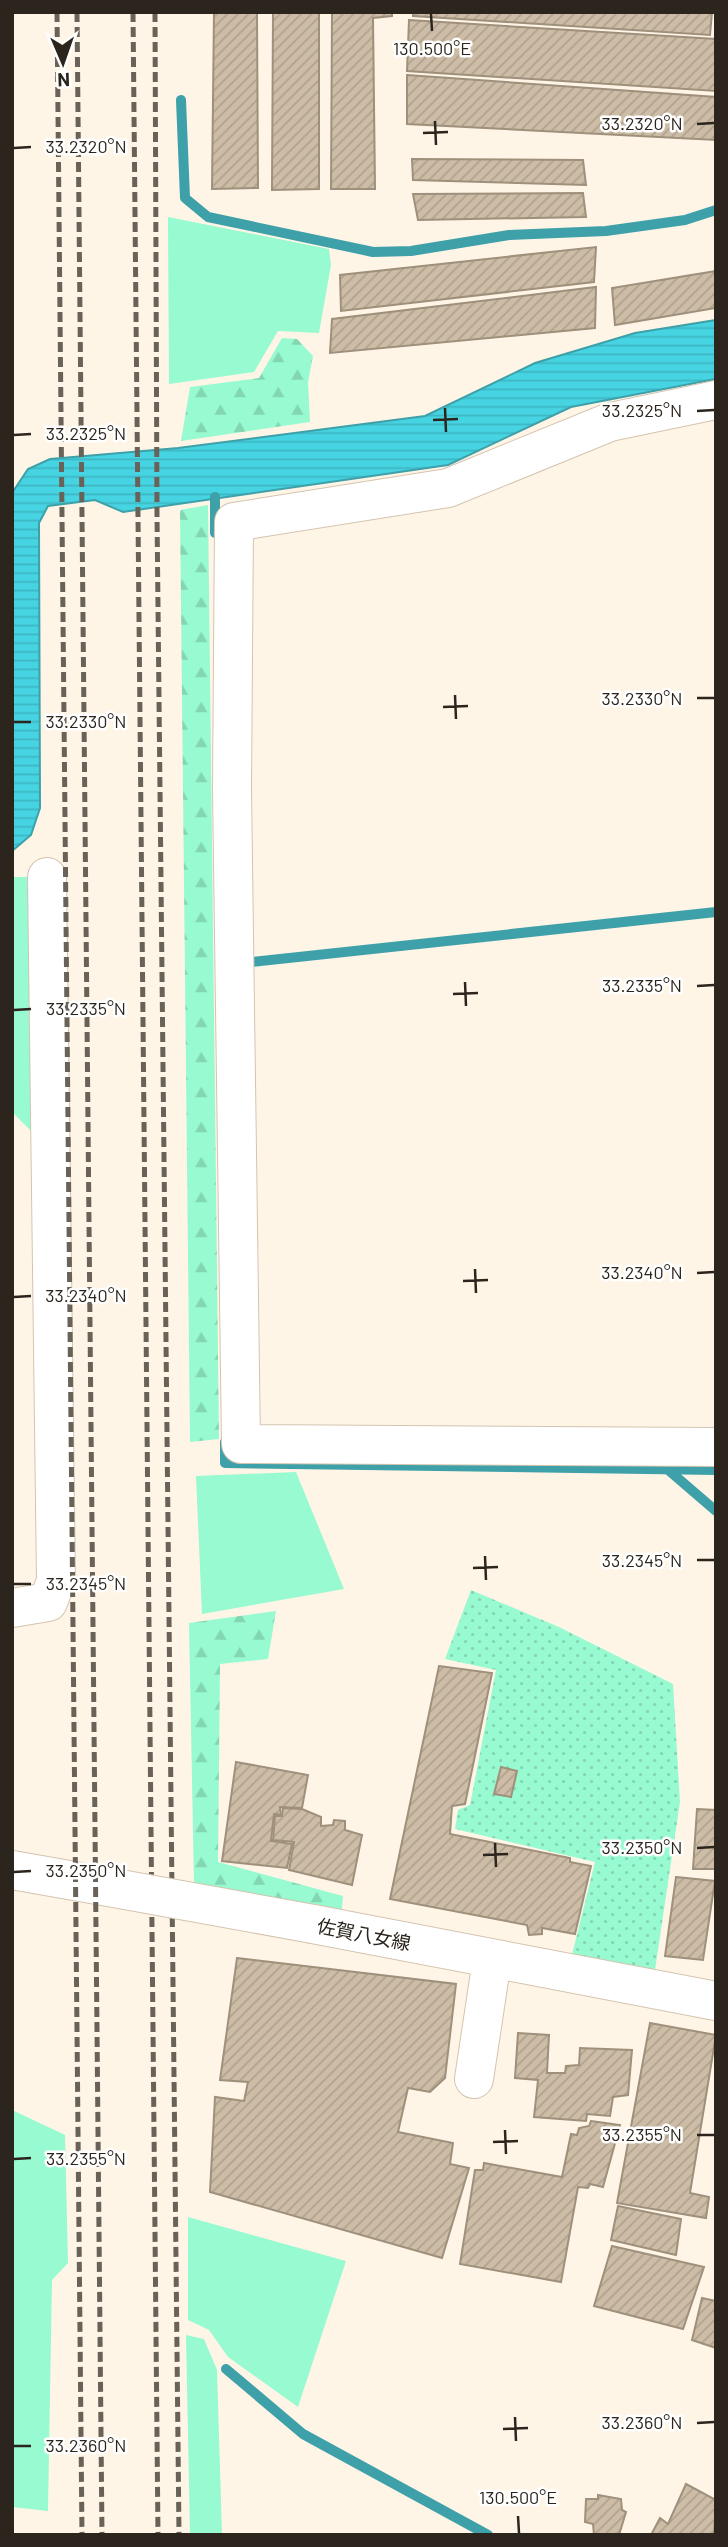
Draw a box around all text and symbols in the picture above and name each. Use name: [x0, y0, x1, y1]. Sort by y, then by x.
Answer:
north arrow: [28, 28, 98, 98]
text: 130.500°E: [393, 37, 471, 59]
text: N: [57, 69, 70, 92]
text: 33.2320°N: [601, 112, 683, 134]
text: 33.2320°N: [45, 135, 127, 157]
text: 33.2325°N: [602, 399, 682, 421]
text: 33.2325°N: [46, 422, 126, 444]
text: 33.2330°N: [602, 687, 682, 709]
text: 33.2330°N: [46, 710, 126, 732]
text: 33.2335°N: [602, 974, 682, 996]
text: 33.2335°N: [46, 997, 126, 1019]
text: 33.2340°N: [601, 1261, 683, 1283]
text: 33.2340°N: [45, 1284, 127, 1306]
text: 33.2345°N: [602, 1549, 682, 1571]
text: 33.2345°N: [46, 1572, 126, 1594]
text: 33.2350°N: [602, 1836, 682, 1858]
text: 33.2350°N: [46, 1859, 126, 1881]
street label: 佐賀八女線: [315, 1914, 413, 1954]
text: 33.2355°N: [602, 2123, 682, 2145]
text: 33.2355°N: [46, 2147, 126, 2169]
text: 33.2360°N: [602, 2411, 682, 2433]
text: 33.2360°N: [46, 2434, 126, 2456]
text: 130.500°E: [479, 2486, 557, 2508]

